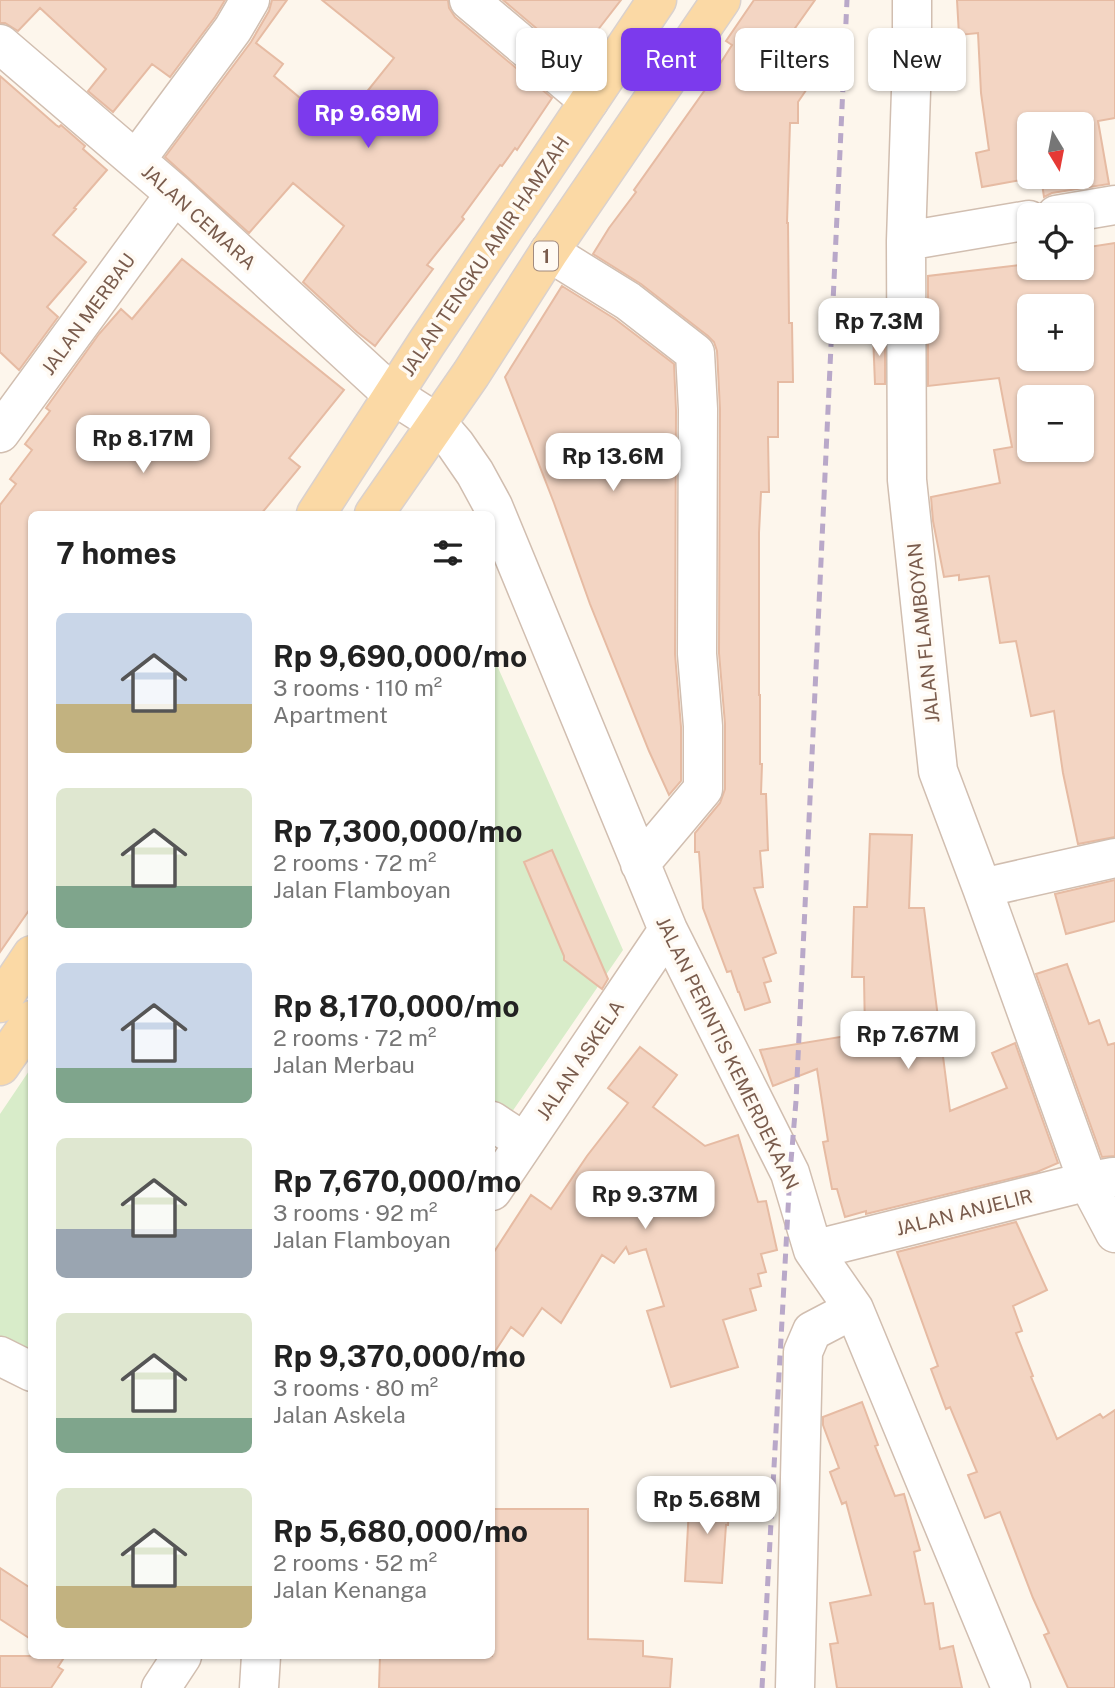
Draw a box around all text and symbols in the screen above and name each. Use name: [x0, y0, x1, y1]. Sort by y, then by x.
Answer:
chip: Buy: [516, 28, 607, 91]
chip: Rent: [621, 28, 721, 91]
chip: Filters: [735, 28, 854, 91]
chip: New: [868, 28, 966, 91]
pin: Rp 9.69M: [296, 90, 440, 150]
text: Rp 9.69M: [314, 99, 422, 126]
north arrow: [1017, 112, 1094, 189]
map controls: [1017, 112, 1094, 462]
street label: JALAN TENGKU AMIR HAMZAH: [396, 132, 574, 380]
street label: JALAN CEMARA: [138, 160, 260, 274]
button: locate: [1017, 203, 1094, 280]
road number: 1: [534, 242, 558, 270]
street label: JALAN MERBAU: [37, 249, 139, 379]
button: +: [1017, 294, 1094, 371]
pin: Rp 7.3M: [814, 298, 944, 358]
text: Rp 7.3M: [834, 307, 924, 334]
button: −: [1017, 385, 1094, 462]
pin: Rp 8.17M: [71, 416, 215, 475]
text: Rp 8.17M: [92, 424, 194, 451]
pin: Rp 13.6M: [541, 434, 685, 493]
text: Rp 13.6M: [562, 442, 664, 469]
icon: filters: [429, 534, 467, 572]
text: 7 homes: [56, 535, 177, 571]
street label: JALAN FLAMBOYAN: [903, 542, 943, 724]
text: Rp 9,690,000/mo: [273, 638, 527, 674]
icon: home: [112, 641, 196, 725]
text: 3 rooms · 110 m²: [273, 674, 442, 701]
text: Apartment: [273, 701, 388, 728]
text: Rp 7,300,000/mo: [273, 813, 522, 849]
icon: home: [112, 816, 196, 900]
text: 2 rooms · 72 m²: [273, 849, 436, 876]
text: Jalan Flamboyan: [273, 876, 451, 903]
street label: JALAN PERINTIS KEMERDEKAAN: [652, 913, 804, 1193]
text: Rp 8,170,000/mo: [273, 988, 519, 1024]
icon: home: [112, 991, 196, 1075]
street label: JALAN ASKELA: [532, 996, 628, 1124]
pin: Rp 7.67M: [836, 1012, 980, 1071]
text: Rp 7.67M: [856, 1020, 960, 1047]
text: 2 rooms · 72 m²: [273, 1024, 436, 1051]
text: Jalan Merbau: [273, 1051, 415, 1078]
text: Rp 7,670,000/mo: [273, 1163, 521, 1199]
icon: home: [112, 1166, 196, 1250]
pin: Rp 9.37M: [573, 1172, 717, 1231]
text: Rp 9.37M: [592, 1180, 698, 1207]
street label: JALAN ANJELIR: [893, 1184, 1035, 1240]
text: 3 rooms · 92 m²: [273, 1199, 438, 1226]
text: Jalan Flamboyan: [273, 1226, 451, 1253]
text: Rp 9,370,000/mo: [273, 1338, 526, 1374]
icon: home: [112, 1341, 196, 1425]
text: 3 rooms · 80 m²: [273, 1374, 438, 1401]
text: Jalan Askela: [273, 1401, 406, 1428]
pin: Rp 5.68M: [635, 1476, 779, 1536]
text: Rp 5.68M: [653, 1485, 761, 1512]
text: Rp 5,680,000/mo: [273, 1513, 528, 1549]
icon: home: [112, 1516, 196, 1600]
text: 2 rooms · 52 m²: [273, 1549, 437, 1576]
text: Jalan Kenanga: [273, 1576, 427, 1603]

